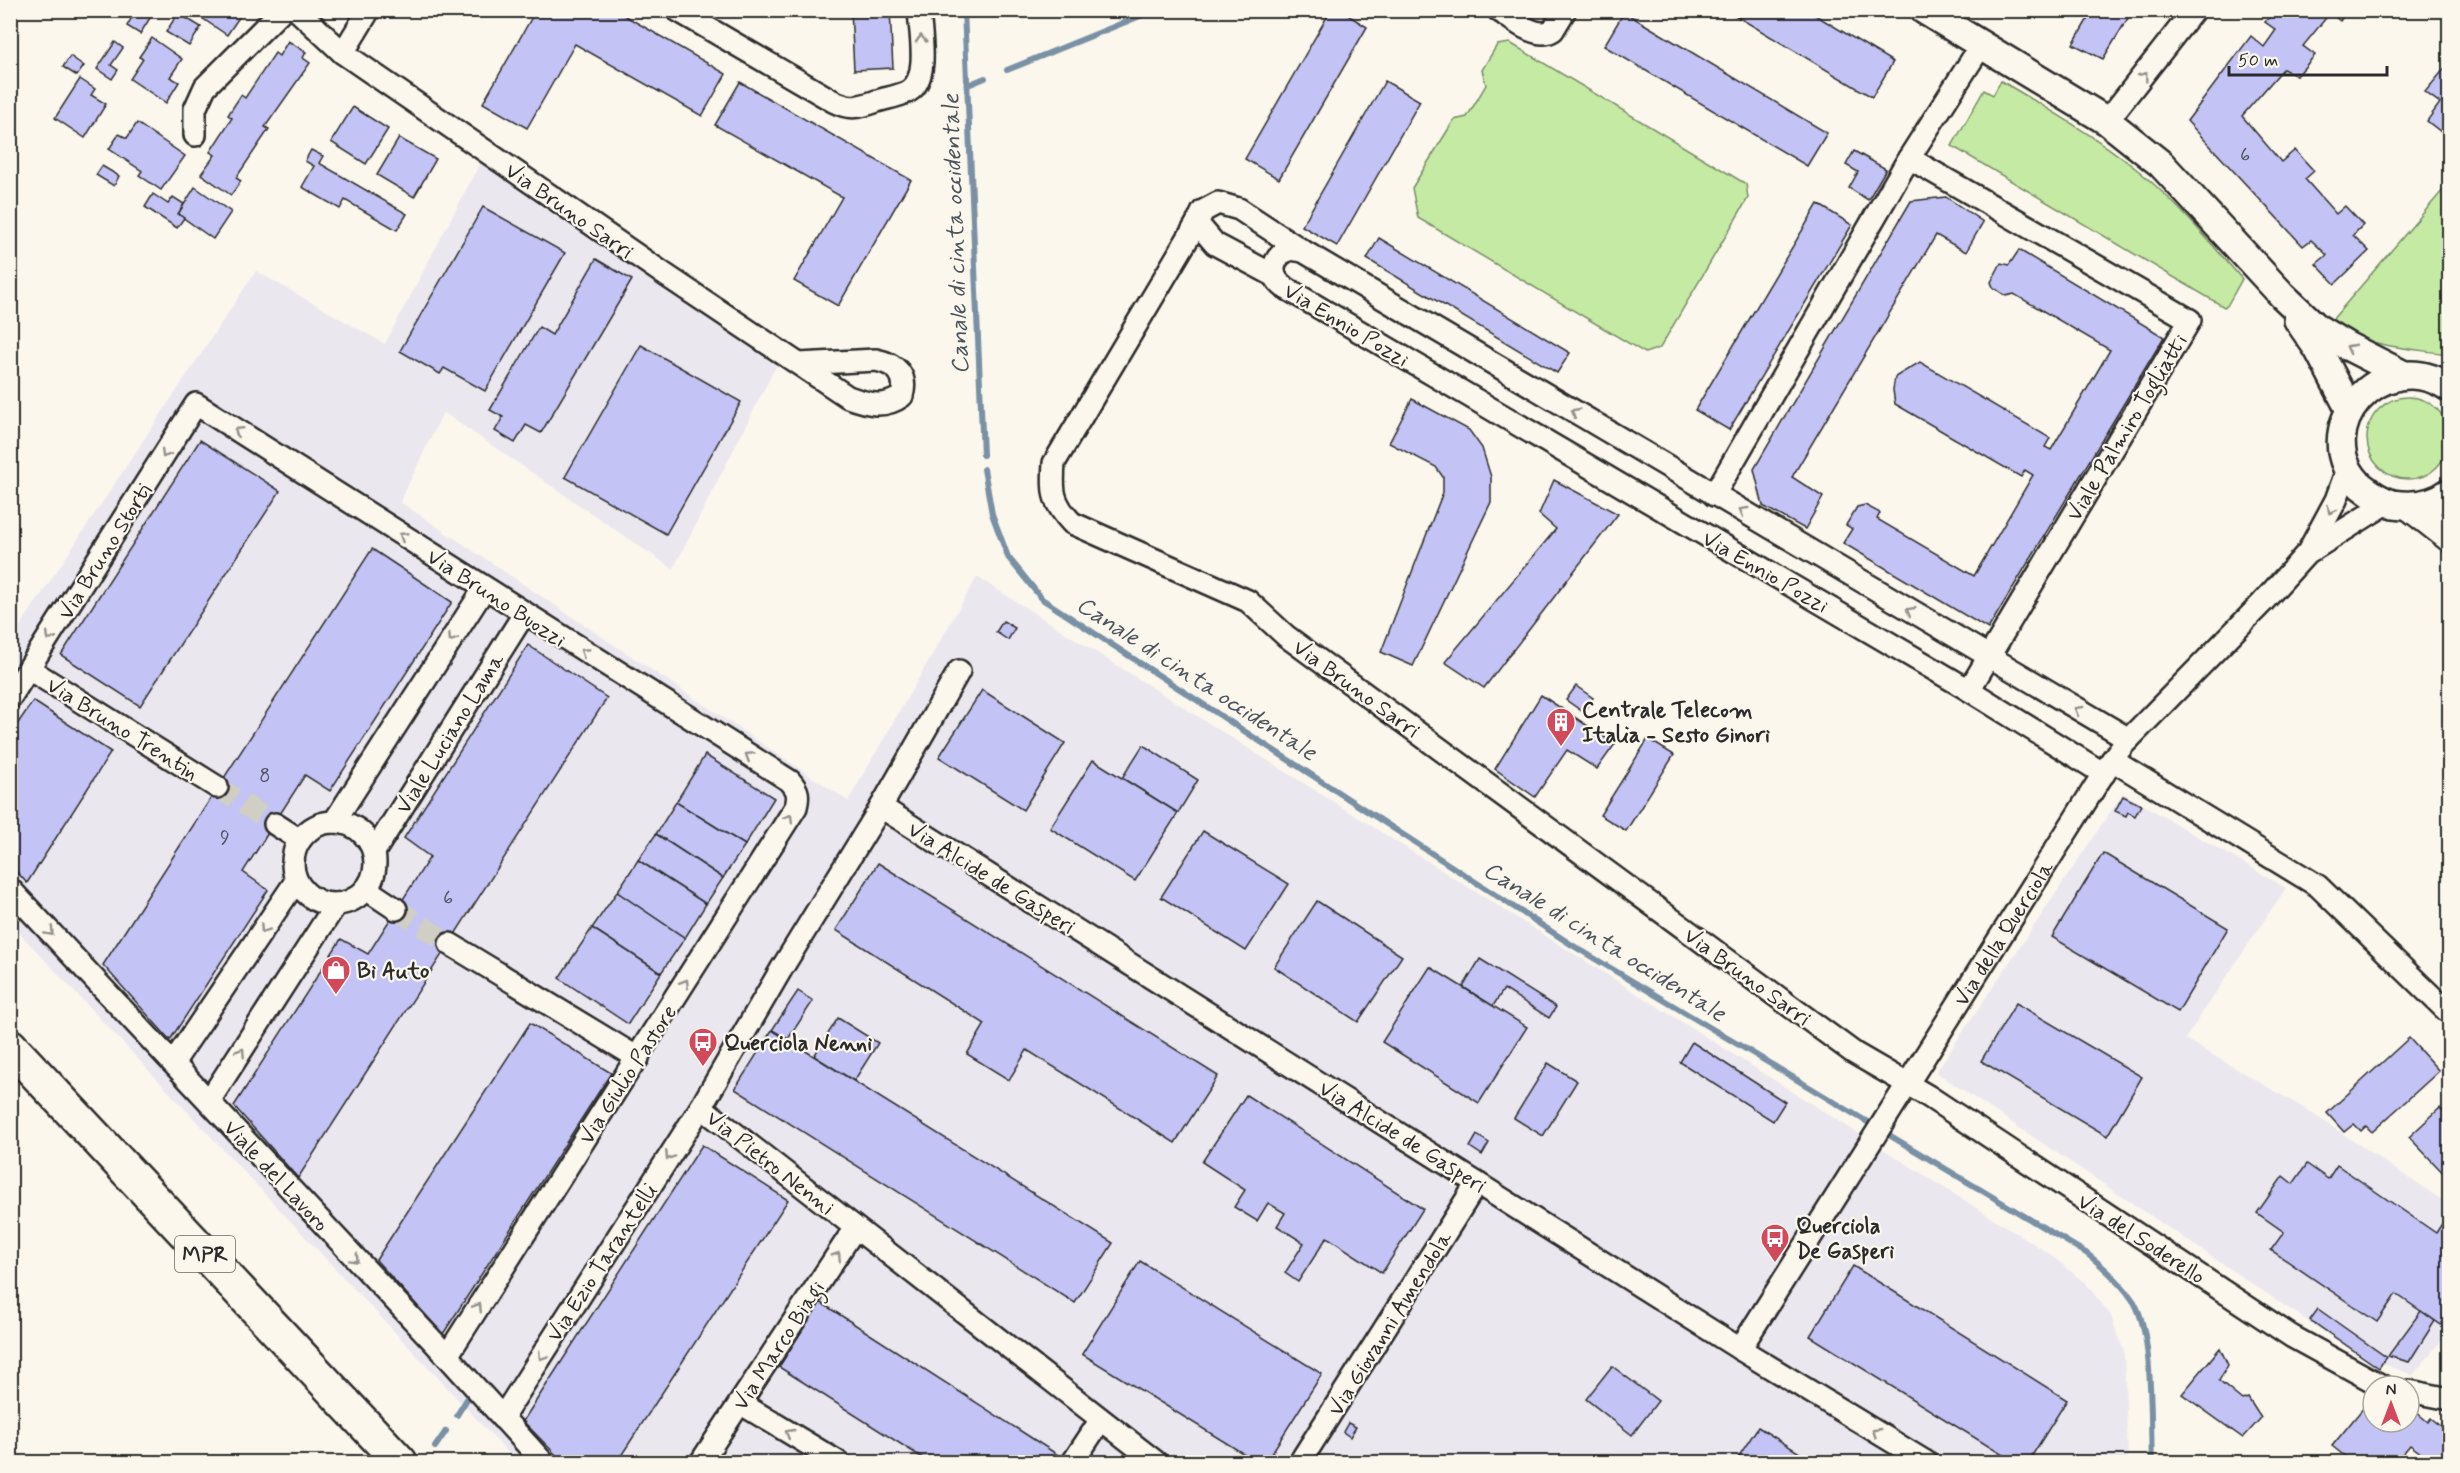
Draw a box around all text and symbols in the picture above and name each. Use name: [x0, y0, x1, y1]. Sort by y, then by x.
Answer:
one-way arrow: [914, 35, 927, 44]
scale bar: [2229, 39, 2386, 77]
text: 50 m: [2238, 49, 2278, 73]
one-way arrow: [2136, 72, 2147, 83]
water label: Canale di cinta occidentale: [936, 92, 977, 375]
house number: 6: [2240, 142, 2250, 169]
street label: Via Bruno Sarri: [499, 157, 638, 266]
street label: Via Ennio Pozzi: [1278, 277, 1414, 374]
street label: Viale Palmiro Togliatti: [2061, 329, 2197, 528]
one-way arrow: [2346, 344, 2357, 355]
one-way arrow: [1571, 408, 1581, 419]
one-way arrow: [234, 427, 245, 438]
one-way arrow: [161, 448, 173, 458]
street label: Via Bruno Storti: [53, 479, 159, 626]
one-way arrow: [2327, 504, 2338, 515]
one-way arrow: [1739, 507, 1749, 519]
street label: Via Ennio Pozzi: [1697, 525, 1833, 620]
one-way arrow: [398, 532, 409, 543]
street label: Via Bruno Buozzi: [421, 543, 571, 654]
water label: Canale di cinta occidentale: [1070, 590, 1323, 769]
one-way arrow: [1906, 607, 1916, 618]
one-way arrow: [46, 630, 57, 641]
one-way arrow: [448, 632, 460, 642]
street label: Via Bruno Sarri: [1287, 634, 1425, 745]
street label: Viale Luciano Lama: [390, 648, 512, 820]
one-way arrow: [580, 649, 591, 660]
street label: Via Bruno Trentin: [41, 672, 203, 788]
place label: Centrale Telecom Italia - Sesto Ginori: [1582, 697, 1770, 750]
one-way arrow: [2074, 705, 2084, 717]
building icon: Centrale Telecom Italia - Sesto Ginori: [1545, 706, 1577, 748]
one-way arrow: [745, 753, 756, 764]
house number: 8: [259, 763, 271, 790]
one-way arrow: [781, 814, 793, 824]
street label: Via Alcide de Gasperi: [902, 816, 1080, 941]
house number: 9: [220, 825, 230, 852]
water label: Canale di cinta occidentale: [1477, 855, 1732, 1030]
street label: Via della Querciola: [1948, 855, 2061, 1012]
house number: 6: [443, 885, 453, 912]
one-way arrow: [260, 922, 271, 933]
street label: Via Bruno Sarri: [1678, 922, 1816, 1033]
one-way arrow: [43, 924, 54, 935]
shop icon: Bi Auto: [320, 954, 352, 996]
place label: Bi Auto: [357, 958, 429, 986]
one-way arrow: [678, 979, 689, 990]
street label: Via Giulio Pastore: [573, 1000, 684, 1150]
bus stop icon: Querciola Nenni: [687, 1026, 719, 1068]
place label: Querciola Nenni: [724, 1030, 872, 1058]
one-way arrow: [233, 1048, 245, 1058]
street label: Via Alcide de Gasperi: [1313, 1075, 1491, 1200]
street label: Via Pietro Nenni: [700, 1105, 840, 1222]
street label: Viale del Lavoro: [217, 1115, 334, 1238]
one-way arrow: [665, 1150, 677, 1160]
street label: Via Ezio Tarantelli: [541, 1178, 664, 1348]
street label: Via del Soderello: [2072, 1188, 2210, 1291]
place label: Querciola De Gasperi: [1796, 1213, 1894, 1266]
bus stop icon: Querciola De Gasperi: [1759, 1222, 1791, 1264]
street label: Via Giovanni Amendola: [1322, 1226, 1459, 1422]
road number: MPR: [175, 1236, 235, 1272]
one-way arrow: [348, 1252, 359, 1263]
one-way arrow: [830, 1252, 842, 1262]
street label: Via Marco Biagi: [727, 1276, 835, 1418]
one-way arrow: [471, 1303, 483, 1313]
one-way arrow: [537, 1350, 549, 1360]
north arrow: [2361, 1374, 2421, 1434]
text: N: [2386, 1380, 2396, 1401]
one-way arrow: [785, 1428, 795, 1440]
one-way arrow: [1872, 1428, 1882, 1439]

